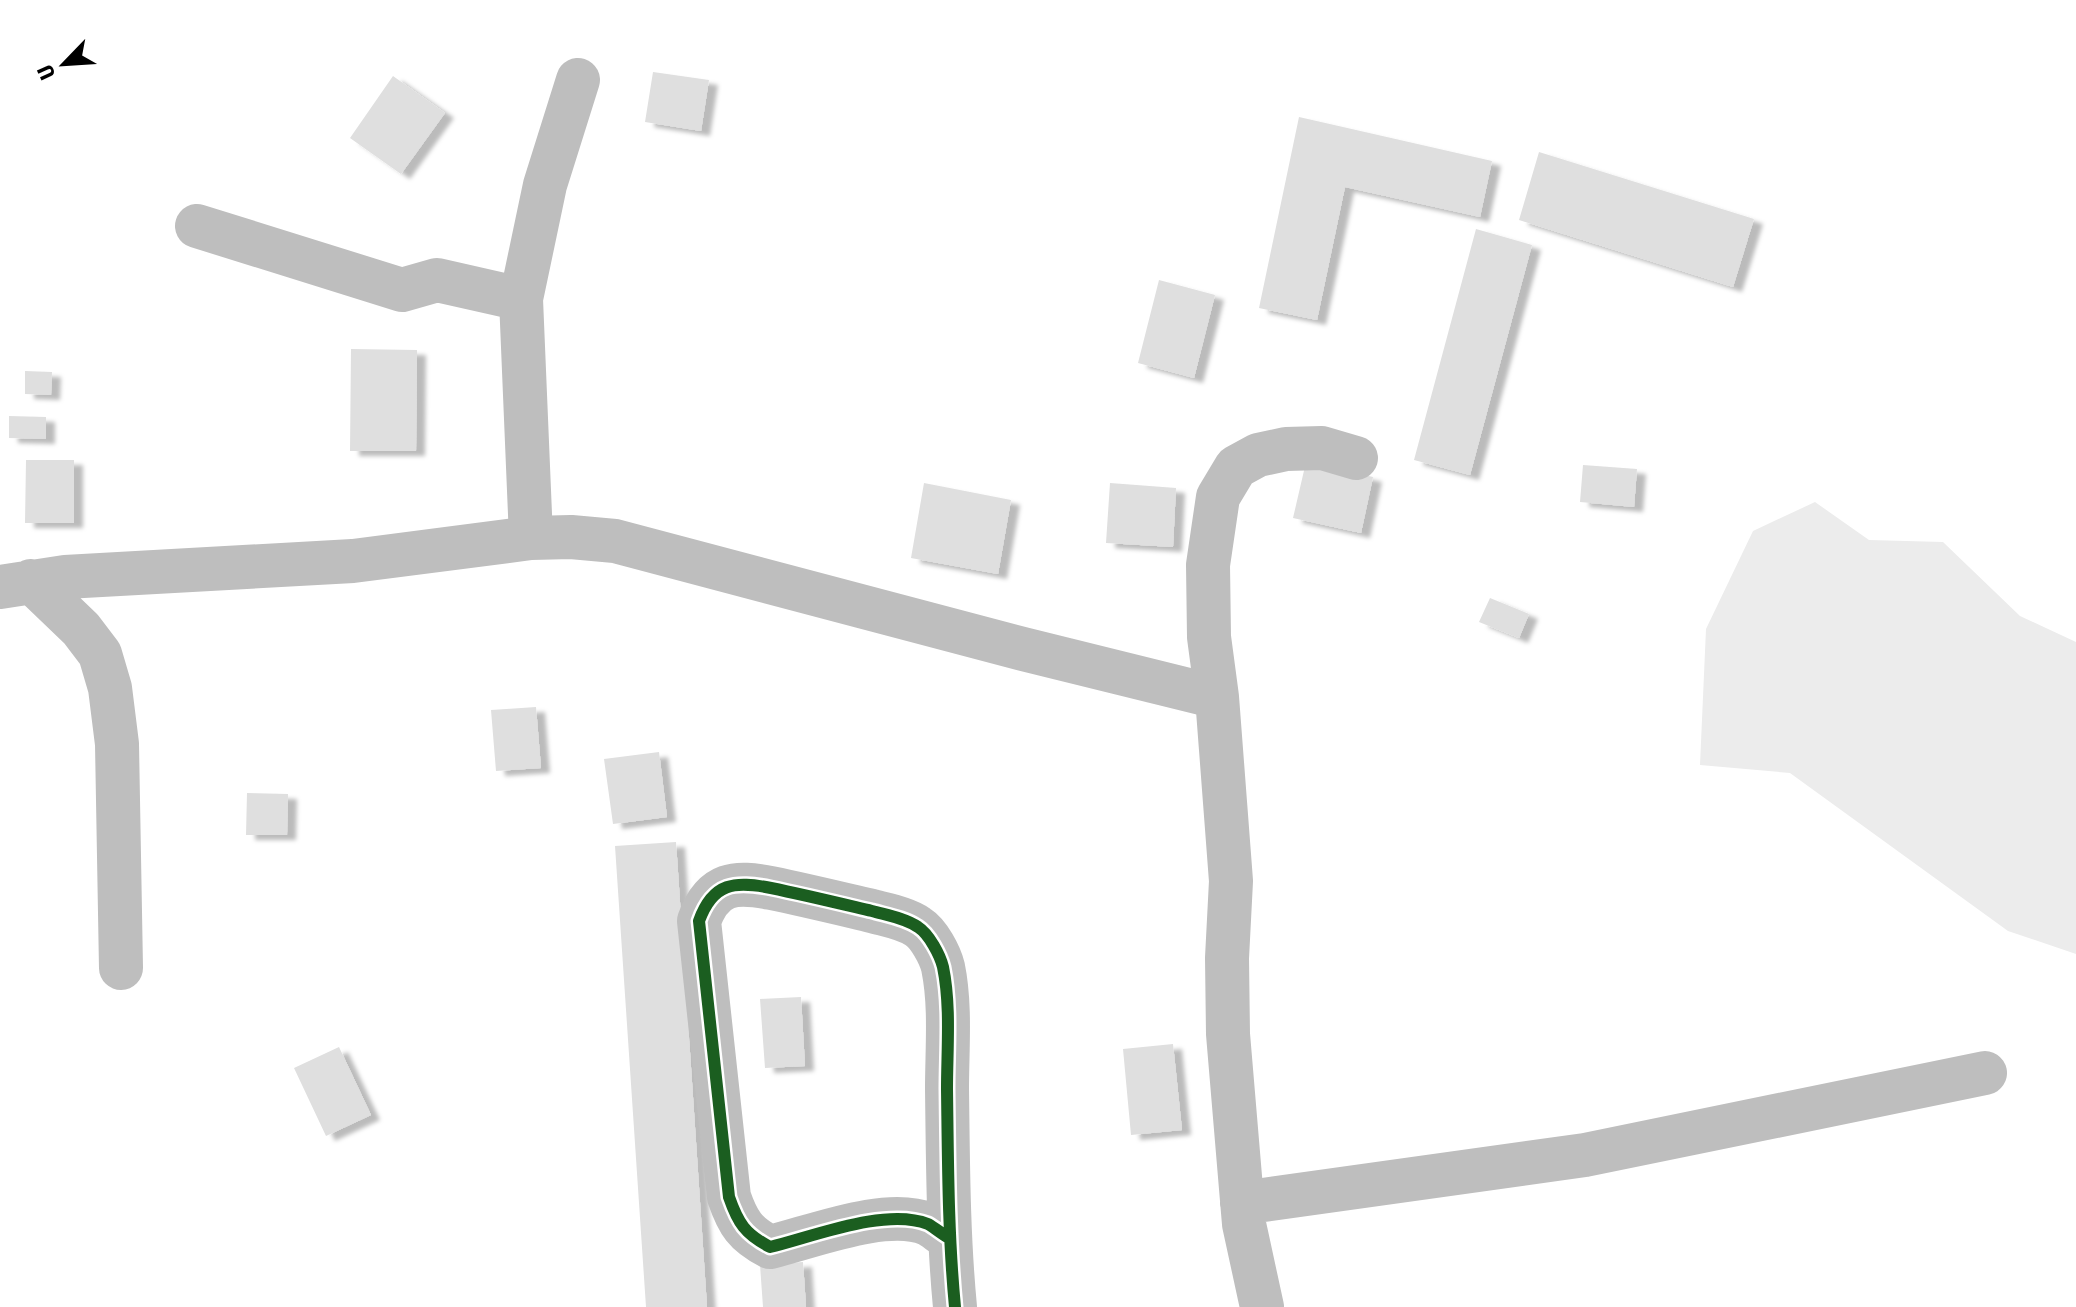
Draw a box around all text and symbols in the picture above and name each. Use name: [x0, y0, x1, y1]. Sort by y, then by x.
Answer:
north arrow: [24, 24, 104, 104]
text: U: [31, 61, 61, 84]

